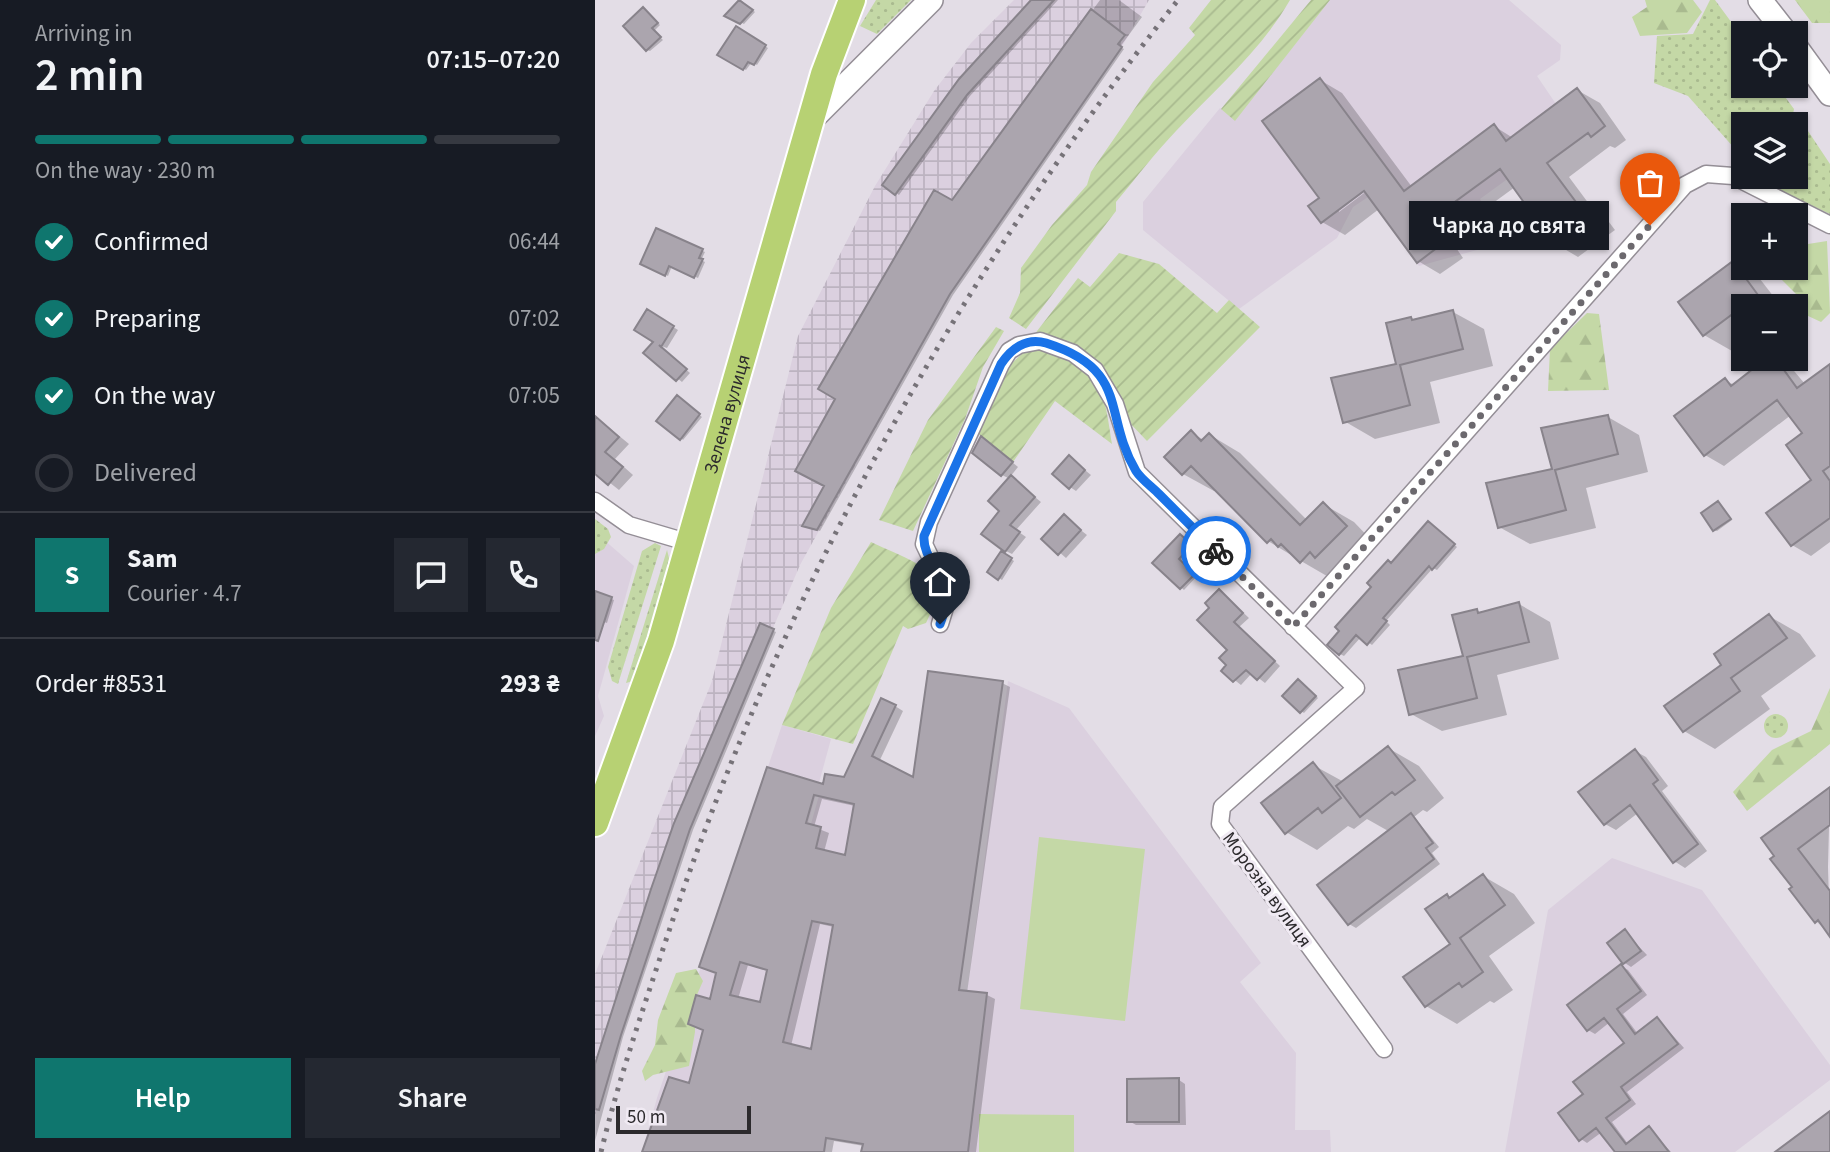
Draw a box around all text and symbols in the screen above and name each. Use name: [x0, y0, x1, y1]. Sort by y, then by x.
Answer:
text: Arriving in: [35, 17, 133, 50]
map controls: [1731, 21, 1808, 371]
button: locate: [1731, 21, 1808, 98]
text: 07:15–07:20: [427, 41, 560, 78]
text: 2 min: [35, 43, 144, 108]
button: layers: [1731, 112, 1808, 189]
pin: [1620, 153, 1680, 225]
text: On the way · 230 m: [35, 154, 215, 187]
icon: bag: [1631, 164, 1669, 202]
callout: Чарка до свята: [1409, 201, 1608, 250]
button: +: [1731, 203, 1808, 280]
text: Чарка до свята: [1432, 209, 1586, 242]
icon: check: [35, 223, 73, 261]
text: Confirmed: [94, 223, 209, 260]
text: 06:44: [509, 225, 560, 258]
button: −: [1731, 294, 1808, 371]
icon: check: [35, 300, 73, 338]
text: Preparing: [94, 300, 200, 337]
text: 07:02: [509, 302, 560, 335]
street label: Зелена вулиця: [698, 351, 758, 477]
icon: check: [35, 377, 73, 415]
text: On the way: [94, 377, 215, 414]
text: 07:05: [509, 379, 560, 412]
text: Delivered: [94, 454, 197, 491]
courier: [1181, 516, 1251, 586]
icon: bike: [1197, 532, 1235, 570]
button: chat: [394, 538, 468, 612]
button: phone: [486, 538, 560, 612]
text: Sam: [127, 540, 177, 577]
pin: [910, 552, 970, 624]
text: S: [65, 557, 79, 594]
icon: home: [921, 563, 959, 601]
text: Courier · 4.7: [127, 577, 242, 610]
text: Order #8531: [35, 665, 167, 702]
text: 293 ₴: [500, 665, 560, 702]
street label: Морозна вулиця: [1216, 827, 1318, 953]
button: Help: [35, 1058, 291, 1138]
button: Share: [305, 1058, 560, 1138]
scale bar: [616, 1103, 751, 1135]
text: 50 m: [627, 1104, 665, 1131]

